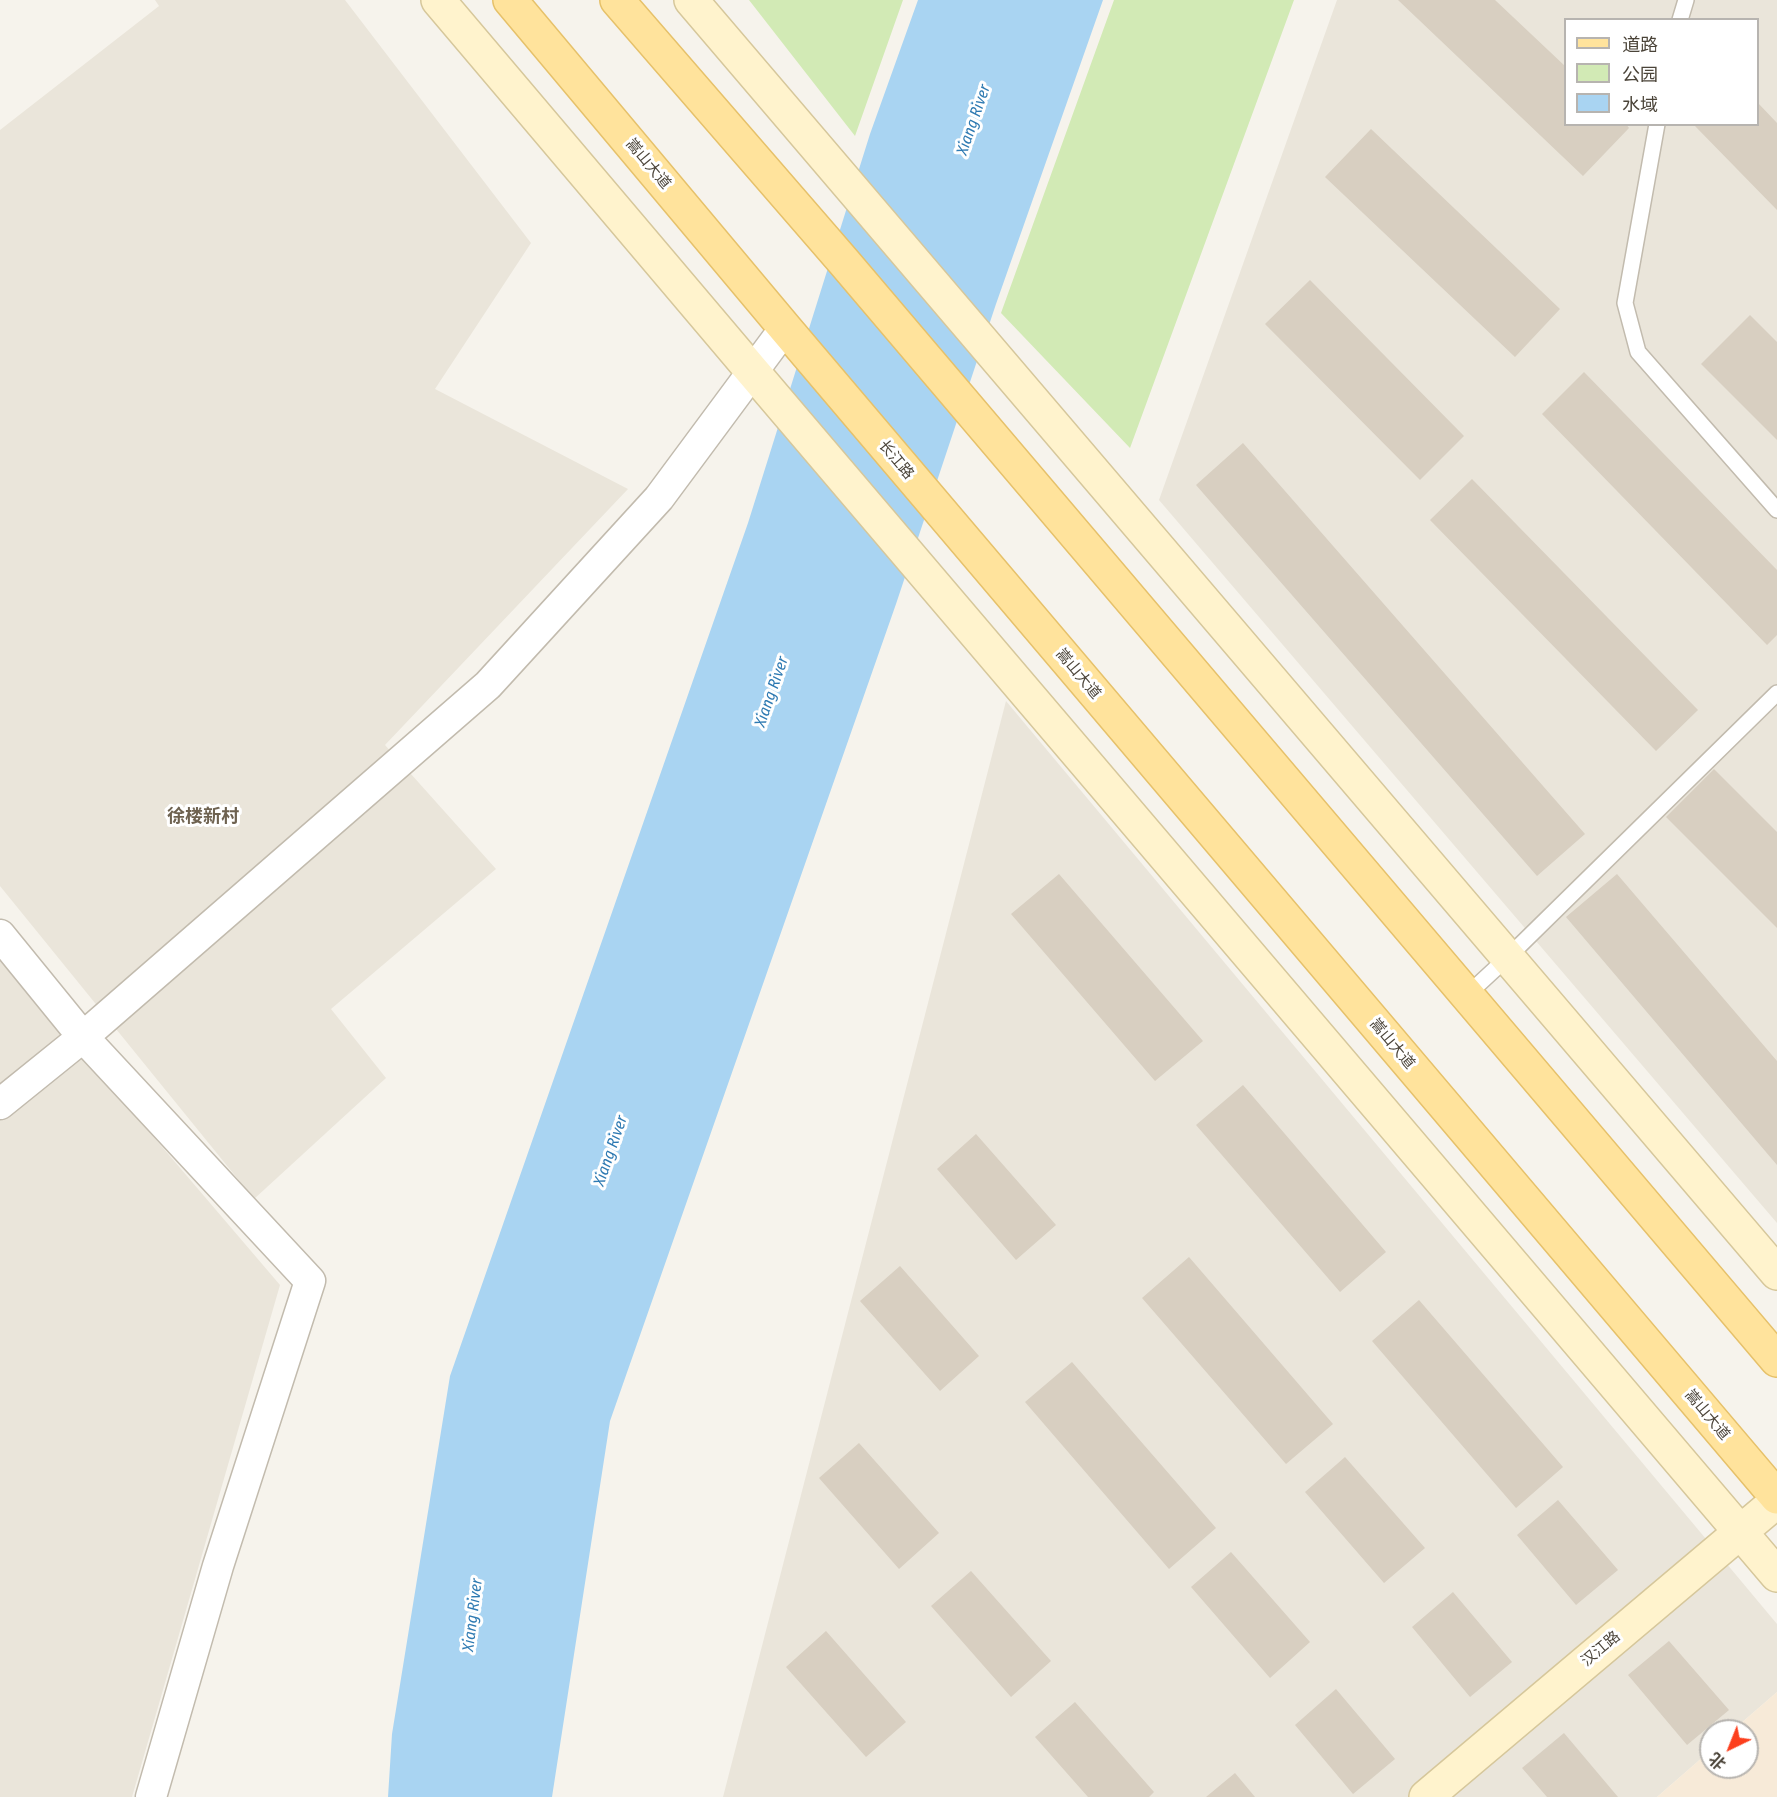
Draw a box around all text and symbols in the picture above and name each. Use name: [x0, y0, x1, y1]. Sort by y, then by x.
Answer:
legend: [1564, 18, 1759, 126]
text: 道路: [1622, 34, 1658, 56]
text: 公园: [1622, 64, 1658, 86]
water label: Xiang River: [953, 82, 995, 158]
text: 水域: [1622, 94, 1658, 116]
street label: 嵩山大道: [622, 135, 674, 193]
street label: 长江路: [875, 437, 917, 483]
street label: 嵩山大道: [1052, 645, 1104, 703]
water label: Xiang River: [751, 654, 793, 730]
district label: 徐楼新村: [167, 806, 239, 828]
street label: 嵩山大道: [1366, 1015, 1418, 1073]
water label: Xiang River: [590, 1113, 632, 1189]
street label: 嵩山大道: [1681, 1386, 1733, 1444]
water label: Xiang River: [459, 1577, 487, 1653]
street label: 汉江路: [1578, 1628, 1624, 1670]
north arrow: [1699, 1719, 1759, 1779]
text: 北: [1705, 1749, 1730, 1773]

